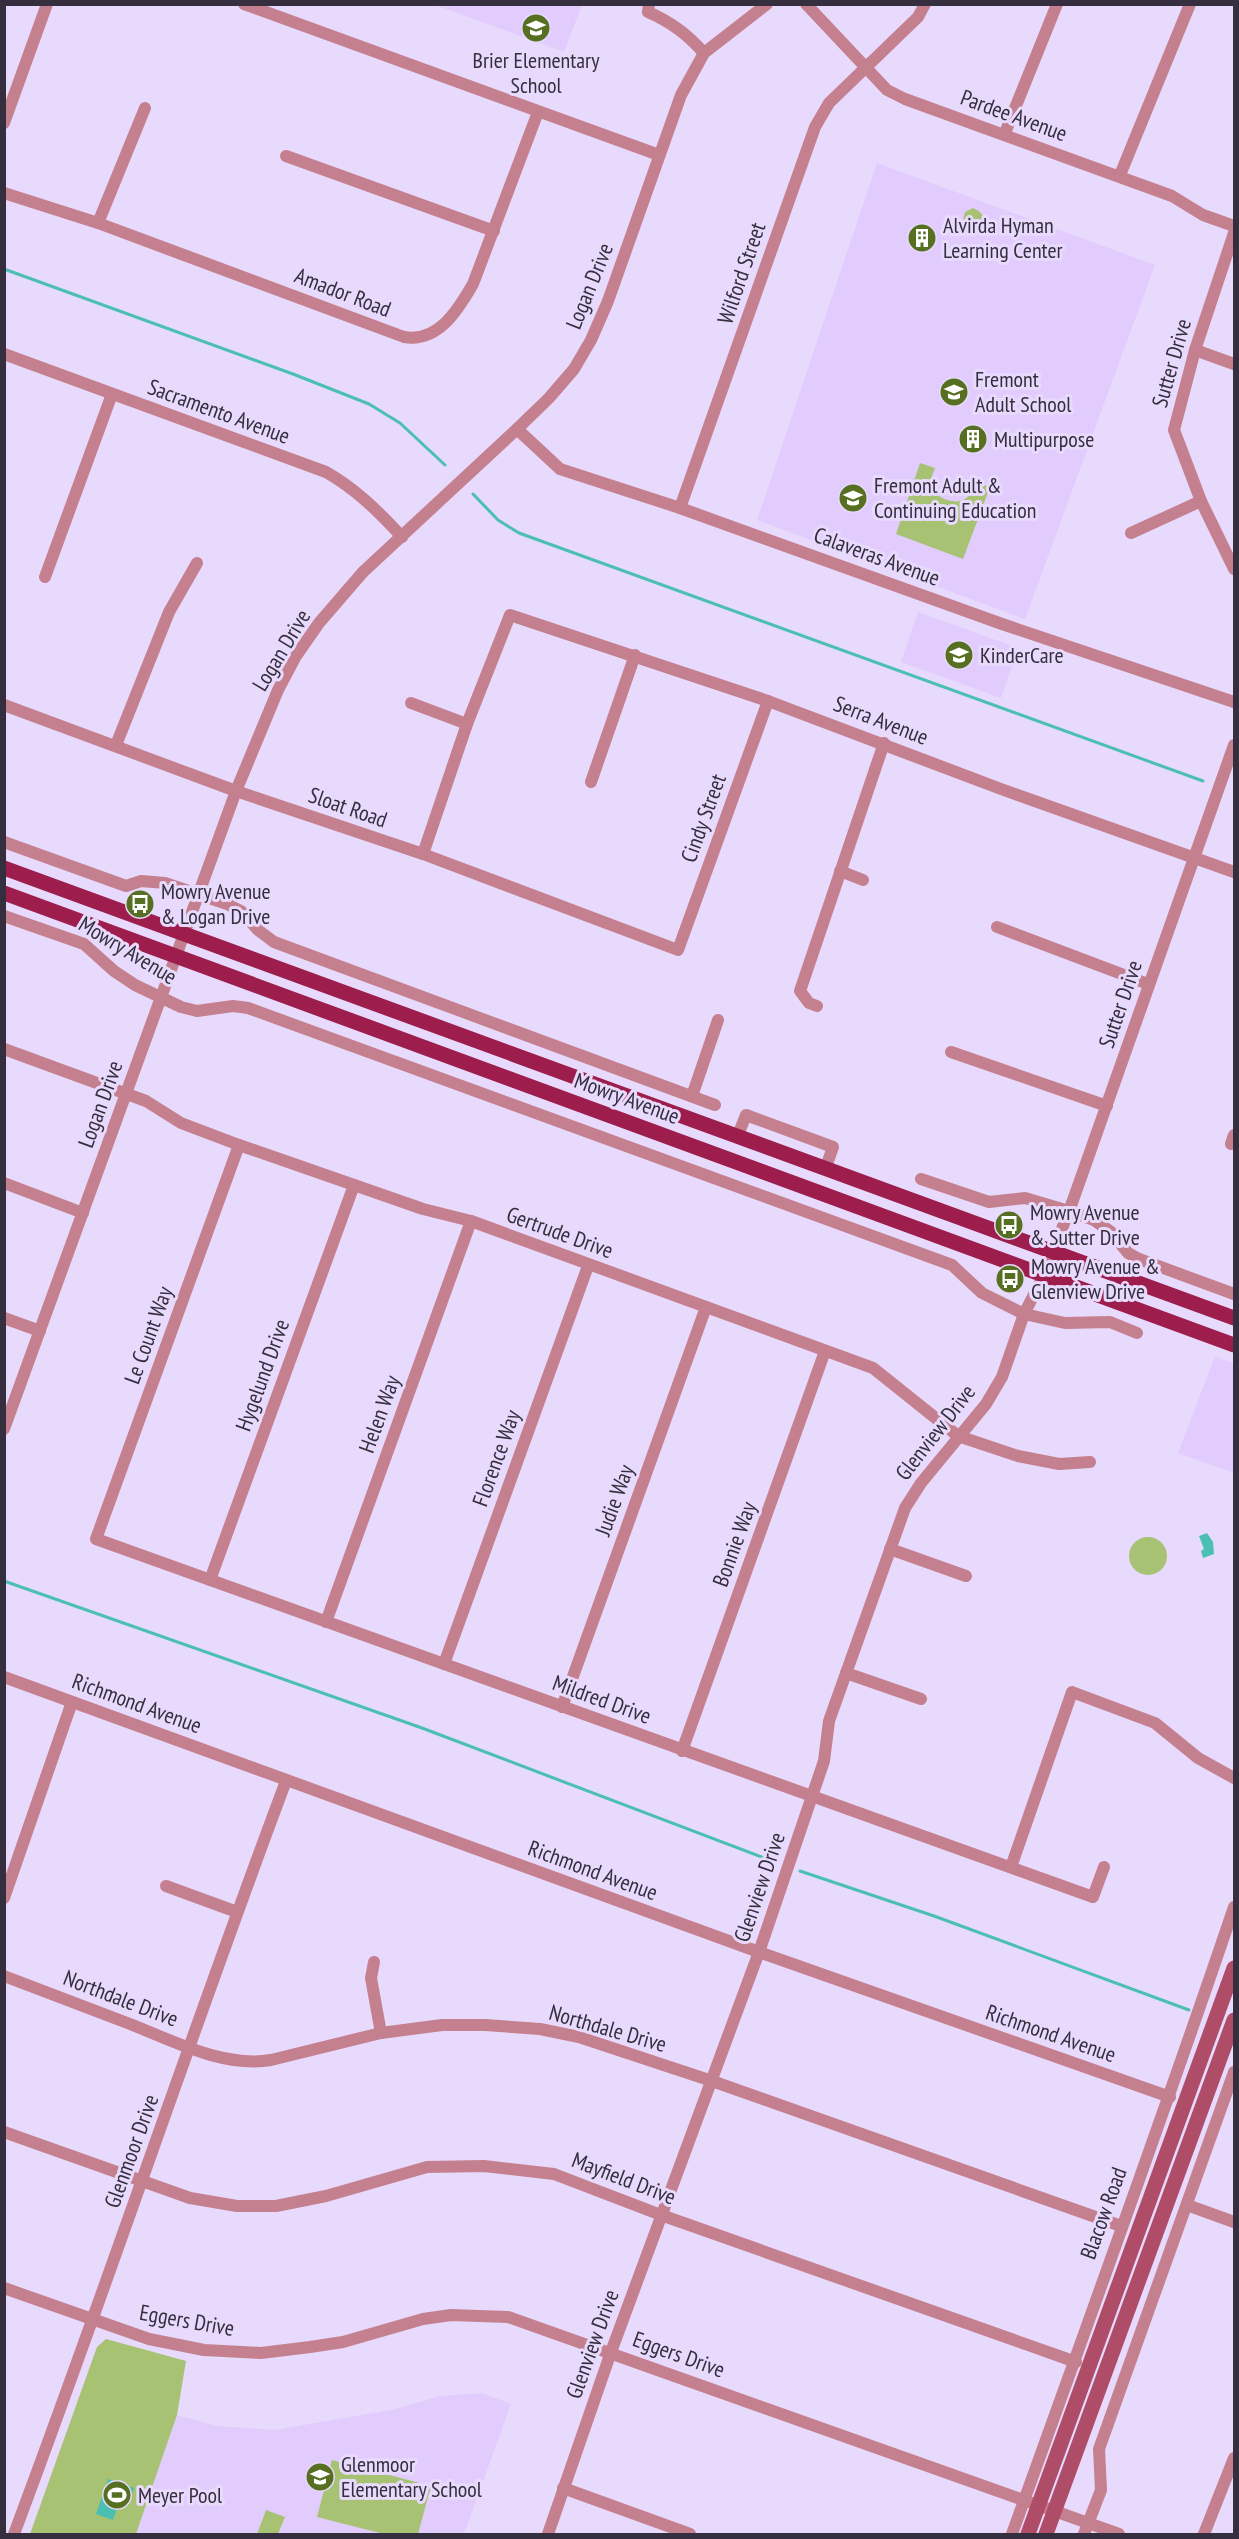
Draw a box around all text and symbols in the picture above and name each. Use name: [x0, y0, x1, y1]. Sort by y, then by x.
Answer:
school or university icon: Brier Elementary School: [520, 12, 552, 44]
place label: Brier Elementary School: [473, 46, 600, 99]
street label: Pardee Avenue: [957, 83, 1071, 147]
place label: Alvirda Hyman Learning Center: [943, 211, 1063, 264]
street label: Wilford Street: [711, 219, 771, 327]
building icon: Alvirda Hyman Learning Center: [906, 222, 938, 254]
street label: Logan Drive: [559, 239, 619, 333]
street label: Amador Road: [291, 261, 395, 323]
street label: Sutter Drive: [1145, 316, 1197, 410]
place label: Fremont Adult School: [975, 365, 1072, 418]
street label: Sacramento Avenue: [144, 372, 294, 450]
school or university icon: Fremont Adult School: [938, 376, 970, 408]
building icon: Multipurpose: [957, 423, 989, 455]
place label: Multipurpose: [994, 425, 1094, 453]
place label: Fremont Adult & Continuing Education: [874, 471, 1036, 524]
school or university icon: Fremont Adult & Continuing Education: [837, 482, 869, 514]
street label: Calaveras Avenue: [810, 520, 944, 592]
street label: Logan Drive: [246, 604, 316, 696]
school or university icon: KinderCare: [943, 639, 975, 671]
place label: KinderCare: [980, 641, 1064, 669]
street label: Serra Avenue: [830, 689, 932, 751]
street label: Cindy Street: [674, 770, 732, 866]
street label: Sloat Road: [305, 781, 391, 833]
place label: Mowry Avenue & Logan Drive: [161, 877, 271, 930]
bus stop icon: Mowry Avenue & Logan Drive: [124, 888, 156, 920]
street label: Mowry Avenue: [74, 910, 182, 990]
street label: Sutter Drive: [1092, 957, 1148, 1051]
street label: Logan Drive: [71, 1057, 129, 1151]
street label: Mowry Avenue: [571, 1066, 683, 1130]
place label: Mowry Avenue & Sutter Drive: [1030, 1198, 1140, 1251]
street label: Gertrude Drive: [503, 1200, 617, 1264]
bus stop icon: Mowry Avenue & Sutter Drive: [993, 1209, 1025, 1241]
place label: Mowry Avenue & Glenview Drive: [1031, 1252, 1160, 1305]
bus stop icon: Mowry Avenue & Glenview Drive: [994, 1263, 1026, 1295]
street label: Le Count Way: [117, 1282, 179, 1388]
street label: Hygelund Drive: [229, 1315, 295, 1435]
street label: Helen Way: [352, 1371, 406, 1456]
street label: Glenview Drive: [889, 1378, 981, 1486]
street label: Florence Way: [466, 1405, 527, 1510]
street label: Judie Way: [588, 1460, 640, 1540]
street label: Bonnie Way: [706, 1497, 763, 1590]
street label: Richmond Avenue: [69, 1667, 205, 1739]
street label: Mildred Drive: [549, 1668, 655, 1730]
street label: Glenview Drive: [727, 1828, 791, 1946]
street label: Richmond Avenue: [525, 1834, 661, 1906]
street label: Northdale Drive: [60, 1963, 182, 2033]
street label: Northdale Drive: [546, 1998, 670, 2058]
street label: Richmond Avenue: [982, 1998, 1120, 2068]
street label: Glenmoor Drive: [98, 2090, 164, 2212]
street label: Mayfield Drive: [568, 2145, 680, 2211]
street label: Blacow Road: [1073, 2163, 1133, 2263]
street label: Glenview Drive: [559, 2286, 625, 2402]
street label: Eggers Drive: [137, 2298, 237, 2342]
street label: Eggers Drive: [629, 2324, 729, 2384]
place label: Glenmoor Elementary School: [341, 2450, 483, 2503]
school or university icon: Glenmoor Elementary School: [304, 2461, 336, 2493]
sports icon: Meyer Pool: [101, 2479, 133, 2511]
place label: Meyer Pool: [138, 2481, 223, 2509]

